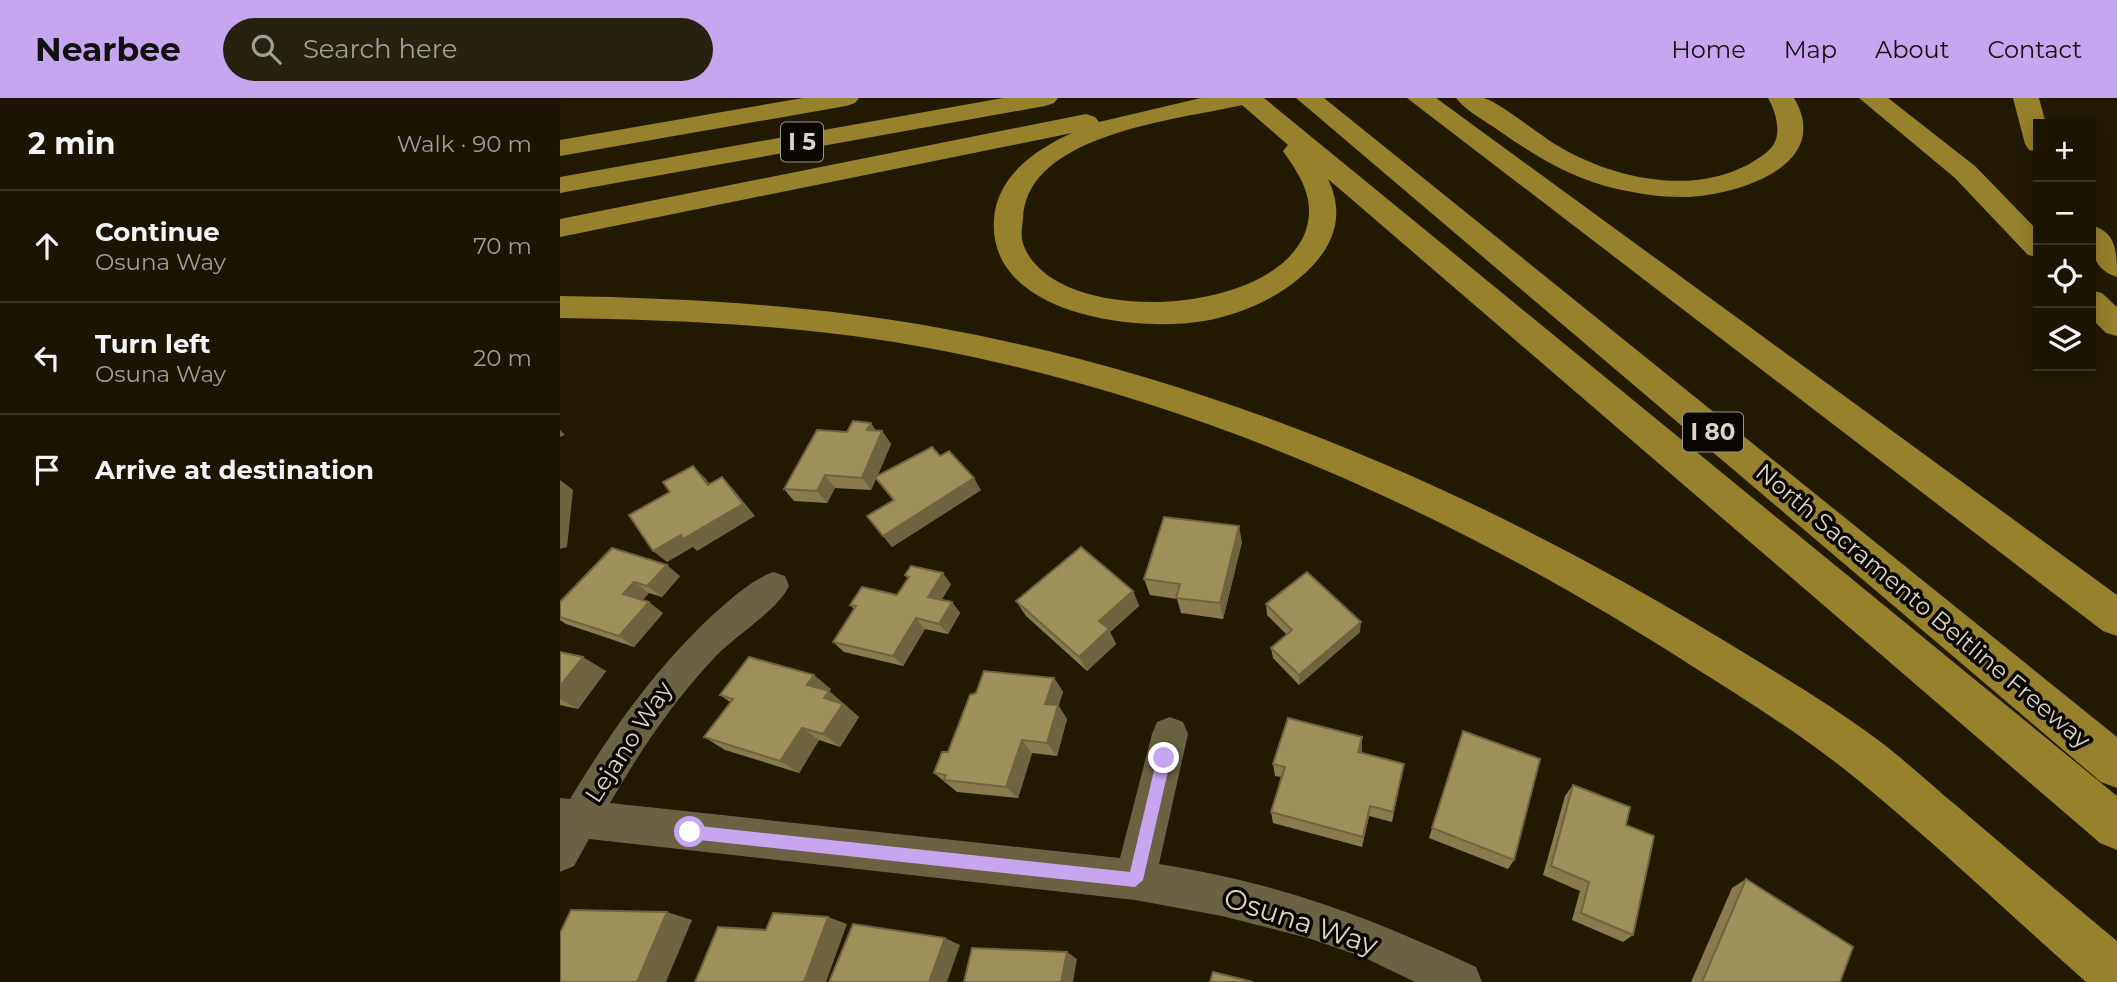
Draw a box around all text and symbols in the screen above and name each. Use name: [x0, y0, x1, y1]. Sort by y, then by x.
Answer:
search box: [223, 18, 713, 81]
text: Nearbee: [35, 29, 181, 69]
icon: search: [247, 30, 285, 68]
text: Search here: [303, 33, 458, 65]
text: Home: [1671, 35, 1746, 64]
text: Map: [1784, 35, 1837, 64]
text: About: [1875, 35, 1949, 64]
text: Contact: [1987, 35, 2082, 64]
map controls: [2033, 119, 2096, 371]
button: +: [2033, 119, 2096, 182]
road number: I 5: [781, 122, 823, 162]
text: 2 min: [28, 125, 115, 162]
text: Walk · 90 m: [397, 130, 532, 158]
button: −: [2033, 182, 2096, 245]
text: Continue: [95, 216, 220, 248]
icon: ahead: [28, 227, 66, 265]
text: 70 m: [473, 232, 532, 260]
button: locate: [2033, 245, 2096, 308]
text: Osuna Way: [95, 248, 226, 276]
button: layers: [2033, 308, 2096, 371]
text: Turn left: [95, 328, 211, 360]
icon: left: [28, 339, 66, 377]
text: 20 m: [473, 344, 532, 372]
text: Osuna Way: [95, 360, 226, 388]
road number: I 80: [1683, 412, 1743, 452]
icon: arrive: [28, 451, 66, 489]
text: Arrive at destination: [95, 454, 374, 486]
street label: North Sacramento Beltline Freeway: [1750, 457, 2096, 754]
street label: Lejano Way: [579, 676, 678, 808]
route end: [1148, 742, 1179, 773]
route start: [674, 816, 705, 847]
street label: Osuna Way: [1220, 880, 1383, 962]

